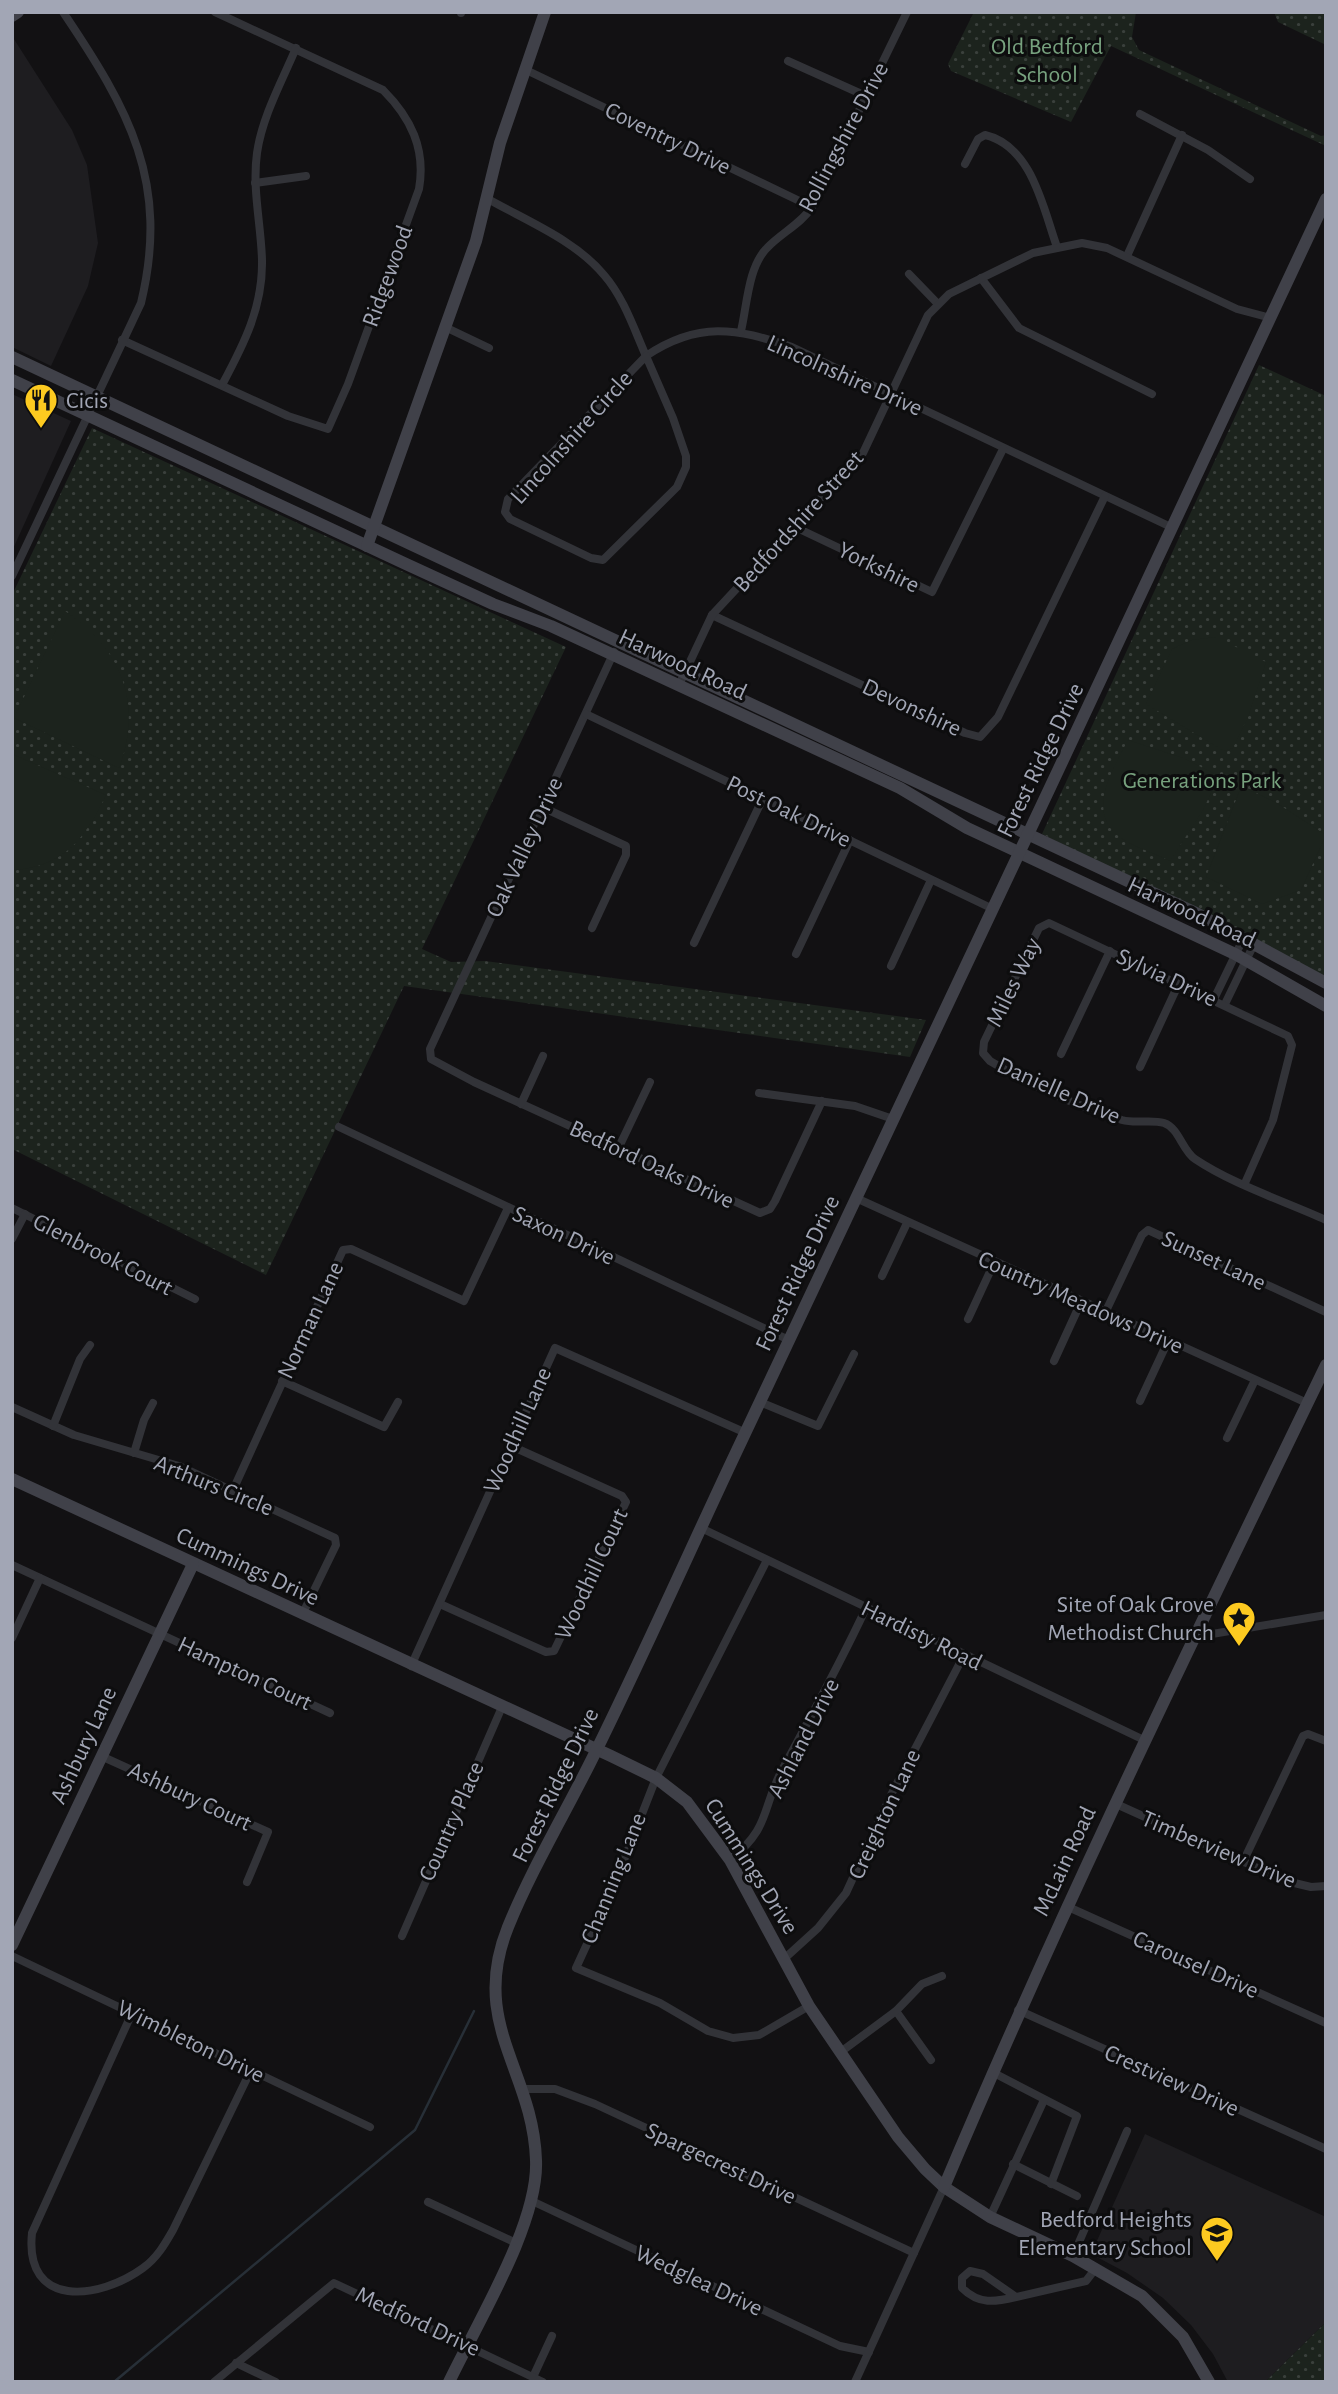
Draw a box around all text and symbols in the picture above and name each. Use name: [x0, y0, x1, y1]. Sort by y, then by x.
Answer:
park label: Old Bedford School: [991, 35, 1103, 87]
street label: Rollingshire Drive: [794, 59, 893, 216]
street label: Coventry Drive: [601, 98, 734, 180]
street label: Ridgewood: [359, 222, 417, 330]
street label: Lincolnshire Drive: [763, 331, 926, 421]
street label: Lincolnshire Circle: [506, 367, 637, 509]
restaurant icon: Cicis: [22, 381, 60, 430]
place label: Cicis: [66, 389, 108, 413]
street label: Bedfordshire Street: [729, 446, 868, 597]
street label: Yorkshire: [834, 538, 923, 598]
street label: Harwood Road: [615, 625, 750, 705]
street label: Devonshire: [858, 675, 965, 741]
street label: Forest Ridge Drive: [993, 679, 1089, 841]
park label: Generations Park: [1123, 769, 1281, 793]
street label: Post Oak Drive: [723, 772, 854, 852]
street label: Oak Valley Drive: [482, 774, 568, 921]
street label: Harwood Road: [1124, 873, 1259, 953]
street label: Miles Way: [982, 934, 1046, 1031]
street label: Sylvia Drive: [1113, 944, 1221, 1012]
street label: Danielle Drive: [993, 1053, 1124, 1129]
street label: Bedford Oaks Drive: [566, 1116, 738, 1214]
street label: Forest Ridge Drive: [751, 1192, 844, 1355]
street label: Saxon Drive: [509, 1202, 618, 1270]
street label: Glenbrook Court: [29, 1209, 176, 1300]
street label: Sunset Lane: [1158, 1226, 1269, 1295]
street label: Country Meadows Drive: [975, 1247, 1187, 1359]
street label: Norman Lane: [273, 1258, 348, 1383]
street label: Woodhill Lane: [480, 1364, 556, 1497]
street label: Arthurs Circle: [151, 1451, 277, 1521]
street label: Woodhill Court: [551, 1505, 633, 1644]
street label: Cummings Drive: [172, 1523, 323, 1611]
place label: Site of Oak Grove Methodist Church: [1047, 1593, 1214, 1645]
street label: Hardisty Road: [857, 1596, 986, 1675]
place icon: Site of Oak Grove Methodist Church: [1220, 1599, 1258, 1648]
street label: Hampton Court: [174, 1632, 315, 1715]
street label: Ashland Drive: [764, 1675, 844, 1802]
street label: Ashbury Lane: [46, 1683, 121, 1808]
street label: Forest Ridge Drive: [508, 1704, 604, 1866]
street label: Creighton Lane: [844, 1746, 925, 1883]
street label: Ashbury Court: [124, 1758, 255, 1836]
street label: Country Place: [415, 1758, 489, 1885]
street label: Cummings Drive: [700, 1794, 802, 1939]
street label: McLain Road: [1029, 1803, 1101, 1920]
street label: Timberview Drive: [1138, 1807, 1299, 1893]
street label: Channing Lane: [577, 1810, 651, 1947]
street label: Carousel Drive: [1129, 1927, 1262, 2003]
street label: Wimbleton Drive: [113, 1996, 268, 2088]
street label: Crestview Drive: [1101, 2041, 1242, 2121]
street label: Spargecrest Drive: [642, 2119, 800, 2209]
place label: Bedford Heights Elementary School: [1018, 2208, 1192, 2260]
school or university icon: Bedford Heights Elementary School: [1198, 2214, 1236, 2263]
street label: Wedglea Drive: [631, 2241, 766, 2321]
street label: Medford Drive: [352, 2283, 484, 2361]

